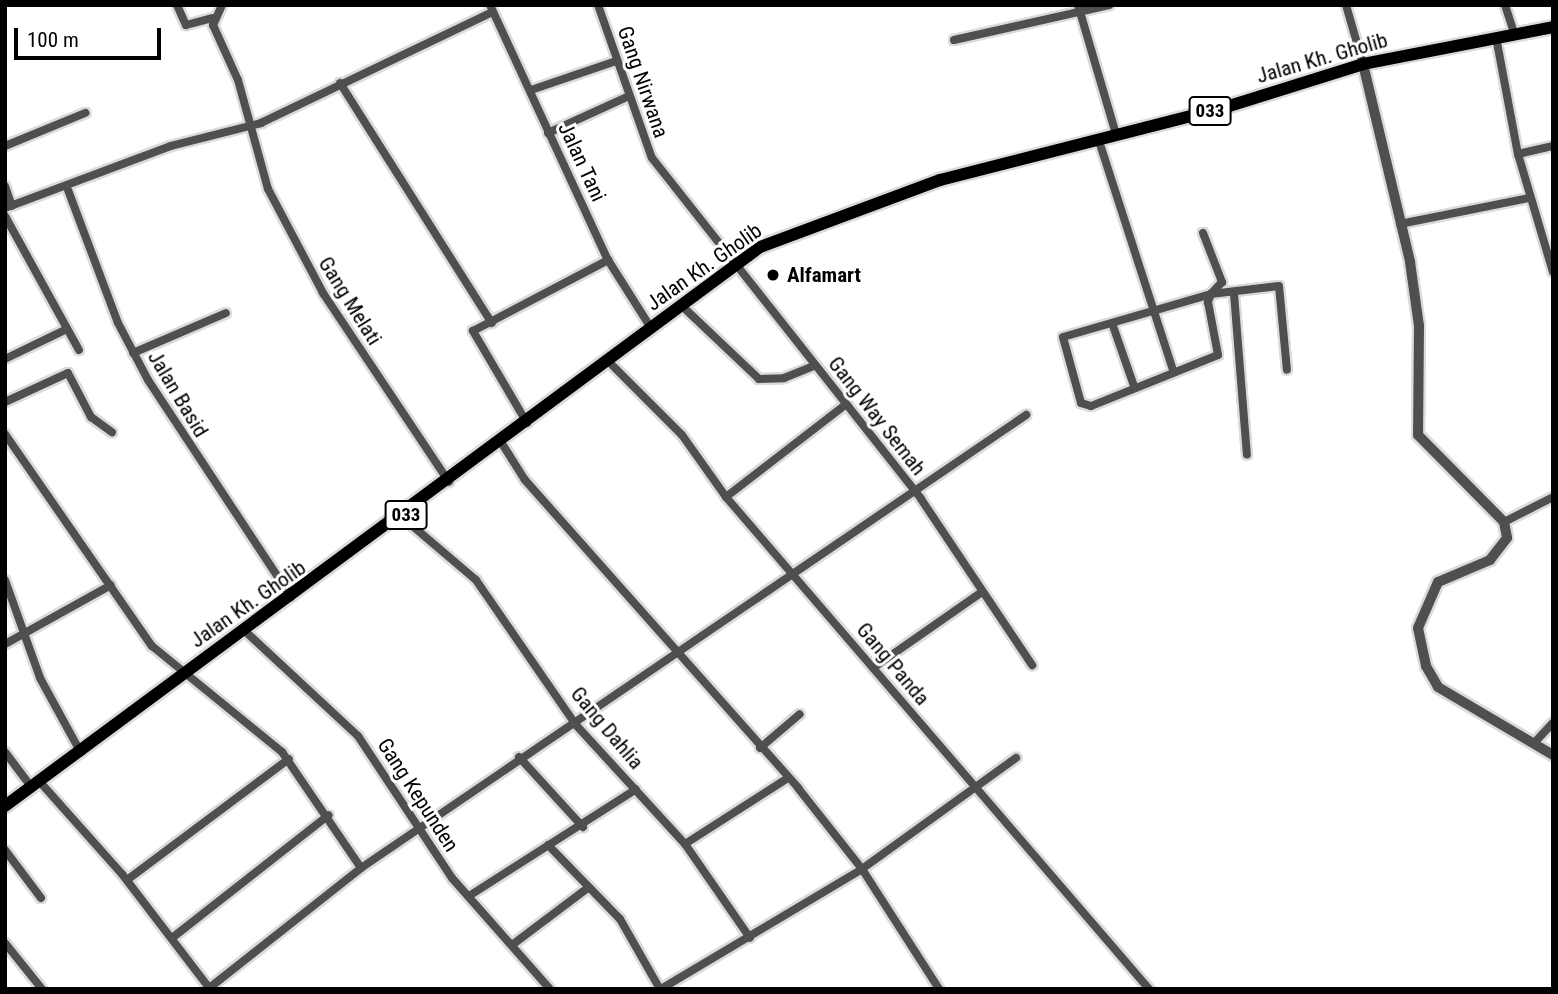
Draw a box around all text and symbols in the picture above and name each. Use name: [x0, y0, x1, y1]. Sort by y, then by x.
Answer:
scale bar: [18, 14, 164, 58]
street label: Gang Nirwana: [612, 23, 674, 141]
street label: Jalan Kh. Gholib: [1254, 27, 1390, 89]
text: 100 m: [27, 28, 79, 52]
road number: 033: [1187, 96, 1233, 127]
street label: Jalan Tani: [553, 118, 611, 206]
street label: Jalan Kh. Gholib: [641, 218, 767, 316]
street label: Gang Melati: [313, 252, 387, 350]
place label: Alfamart: [787, 262, 861, 288]
marker: Alfamart: [765, 267, 781, 283]
street label: Jalan Basid: [142, 346, 214, 442]
street label: Gang Way Semah: [823, 352, 931, 480]
road number: 033: [383, 500, 429, 530]
street label: Jalan Kh. Gholib: [185, 555, 311, 653]
street label: Gang Panda: [851, 618, 935, 710]
street label: Gang Dahlia: [565, 682, 649, 774]
street label: Gang Kepunden: [372, 734, 464, 856]

